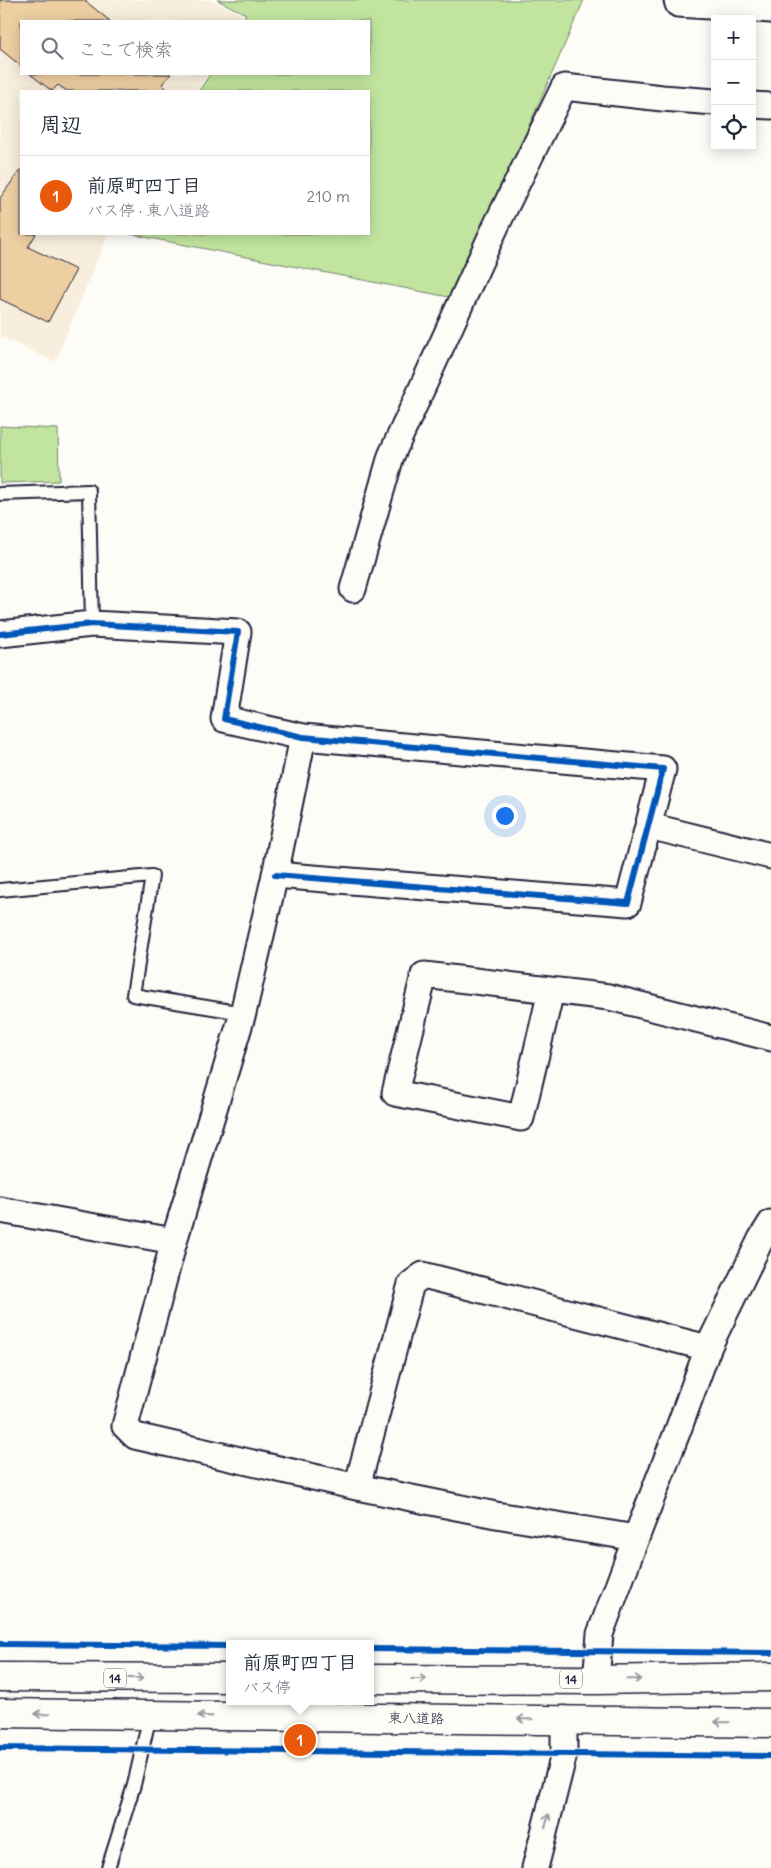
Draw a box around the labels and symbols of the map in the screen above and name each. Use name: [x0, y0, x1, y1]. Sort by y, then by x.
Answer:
your location: [492, 803, 518, 829]
road number: 14: [104, 1669, 126, 1688]
road number: 14: [560, 1670, 582, 1688]
one-way arrow: [128, 1673, 144, 1683]
one-way arrow: [410, 1674, 426, 1684]
one-way arrow: [625, 1674, 641, 1684]
one-way arrow: [35, 1709, 51, 1719]
street label: 東八道路: [388, 1709, 444, 1727]
one-way arrow: [197, 1711, 213, 1720]
one-way arrow: [517, 1714, 534, 1724]
one-way arrow: [715, 1717, 731, 1727]
pin: 1: [284, 1721, 316, 1759]
one-way arrow: [543, 1813, 552, 1829]

